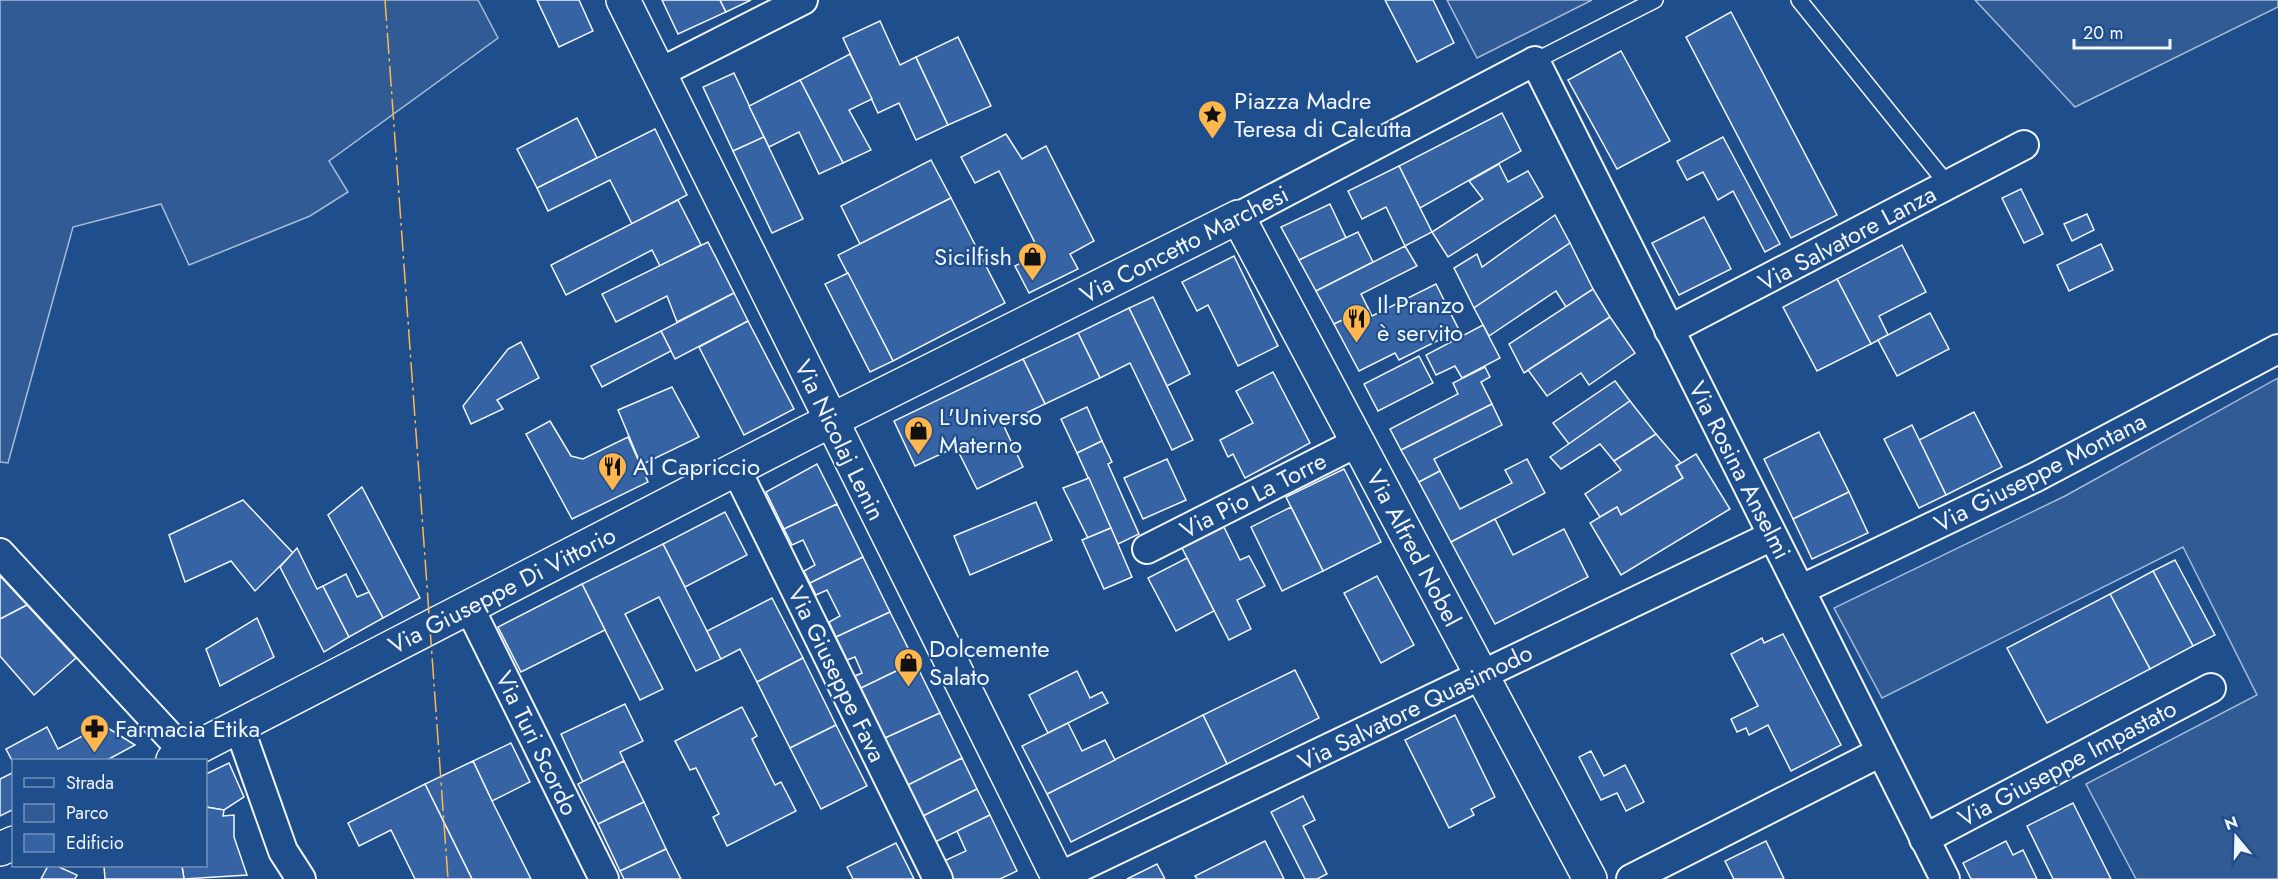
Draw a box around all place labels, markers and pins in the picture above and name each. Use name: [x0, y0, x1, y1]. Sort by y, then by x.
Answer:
place label: Piazza Madre Teresa di Calcutta: [1234, 83, 1412, 146]
place icon: Piazza Madre Teresa di Calcutta: [1197, 98, 1229, 140]
place label: Sicilfish: [934, 239, 1012, 274]
shop icon: Sicilfish: [1017, 240, 1049, 282]
place label: Il Pranzo è servito: [1377, 287, 1464, 350]
restaurant icon: Il Pranzo è servito: [1340, 302, 1372, 344]
place label: L'Universo Materno: [939, 399, 1042, 462]
shop icon: L'Universo Materno: [902, 414, 934, 456]
place label: Al Capriccio: [633, 449, 760, 484]
restaurant icon: Al Capriccio: [596, 450, 628, 492]
place label: Dolcemente Salato: [929, 631, 1050, 694]
shop icon: Dolcemente Salato: [892, 646, 924, 688]
place label: Farmacia Etika: [115, 711, 260, 746]
pharmacy icon: Farmacia Etika: [78, 712, 110, 754]

